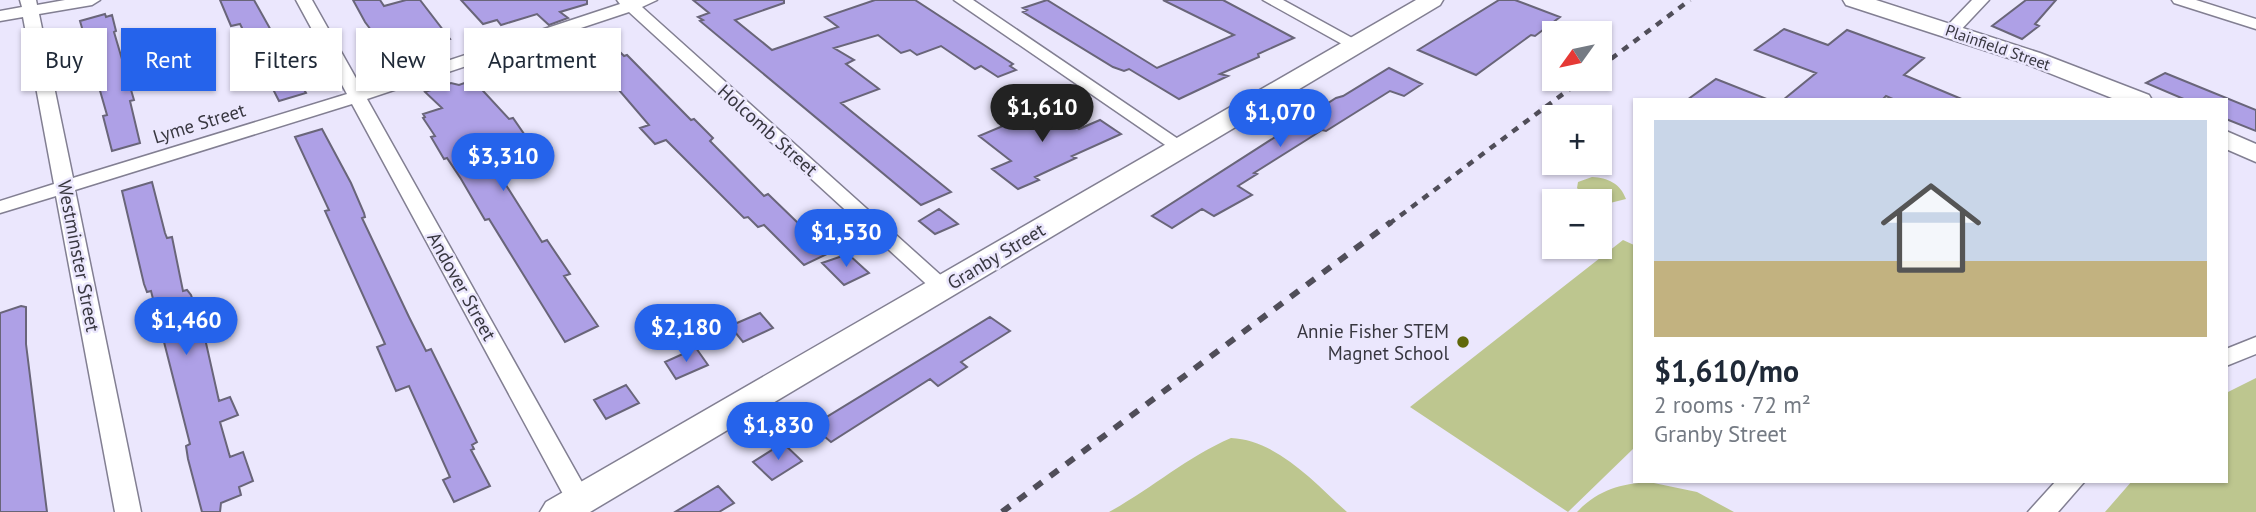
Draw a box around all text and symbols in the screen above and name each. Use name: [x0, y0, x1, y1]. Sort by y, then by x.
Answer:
street label: Plainfield Street: [1943, 20, 2054, 75]
north arrow: [1542, 21, 1612, 91]
map controls: [1542, 21, 1612, 259]
chip: Buy: [21, 28, 107, 91]
chip: Rent: [121, 28, 216, 91]
chip: Filters: [230, 28, 342, 91]
chip: New: [356, 28, 450, 91]
chip: Apartment: [464, 28, 621, 91]
street label: Holcomb Street: [713, 79, 823, 181]
pin: $1,610: [985, 85, 1099, 144]
pin: $1,070: [1223, 90, 1337, 149]
text: $1,610: [1006, 92, 1078, 121]
street label: Lyme Street: [150, 97, 249, 148]
text: $1,070: [1244, 97, 1316, 126]
button: +: [1542, 105, 1612, 175]
pin: $3,310: [446, 134, 560, 193]
text: $3,310: [467, 141, 539, 170]
icon: home: [1868, 165, 1994, 291]
street label: Westminster Street: [53, 178, 106, 334]
button: −: [1542, 189, 1612, 259]
pin: $1,530: [789, 210, 903, 269]
text: $1,530: [810, 217, 882, 246]
street label: Granby Street: [943, 217, 1050, 295]
street label: Andover Street: [422, 228, 502, 345]
pin: $1,460: [129, 298, 243, 357]
pin: $2,180: [629, 304, 743, 364]
text: $1,460: [150, 305, 222, 334]
text: $2,180: [650, 312, 722, 341]
place label: Annie Fisher STEM Magnet School: [1297, 319, 1449, 365]
marker: Annie Fisher STEM Magnet School: [1455, 334, 1471, 350]
text: $1,610/mo: [1654, 351, 1799, 390]
text: 2 rooms · 72 m²: [1654, 390, 1811, 419]
pin: $1,830: [721, 402, 835, 462]
text: $1,830: [742, 410, 814, 439]
text: Granby Street: [1654, 419, 1787, 448]

